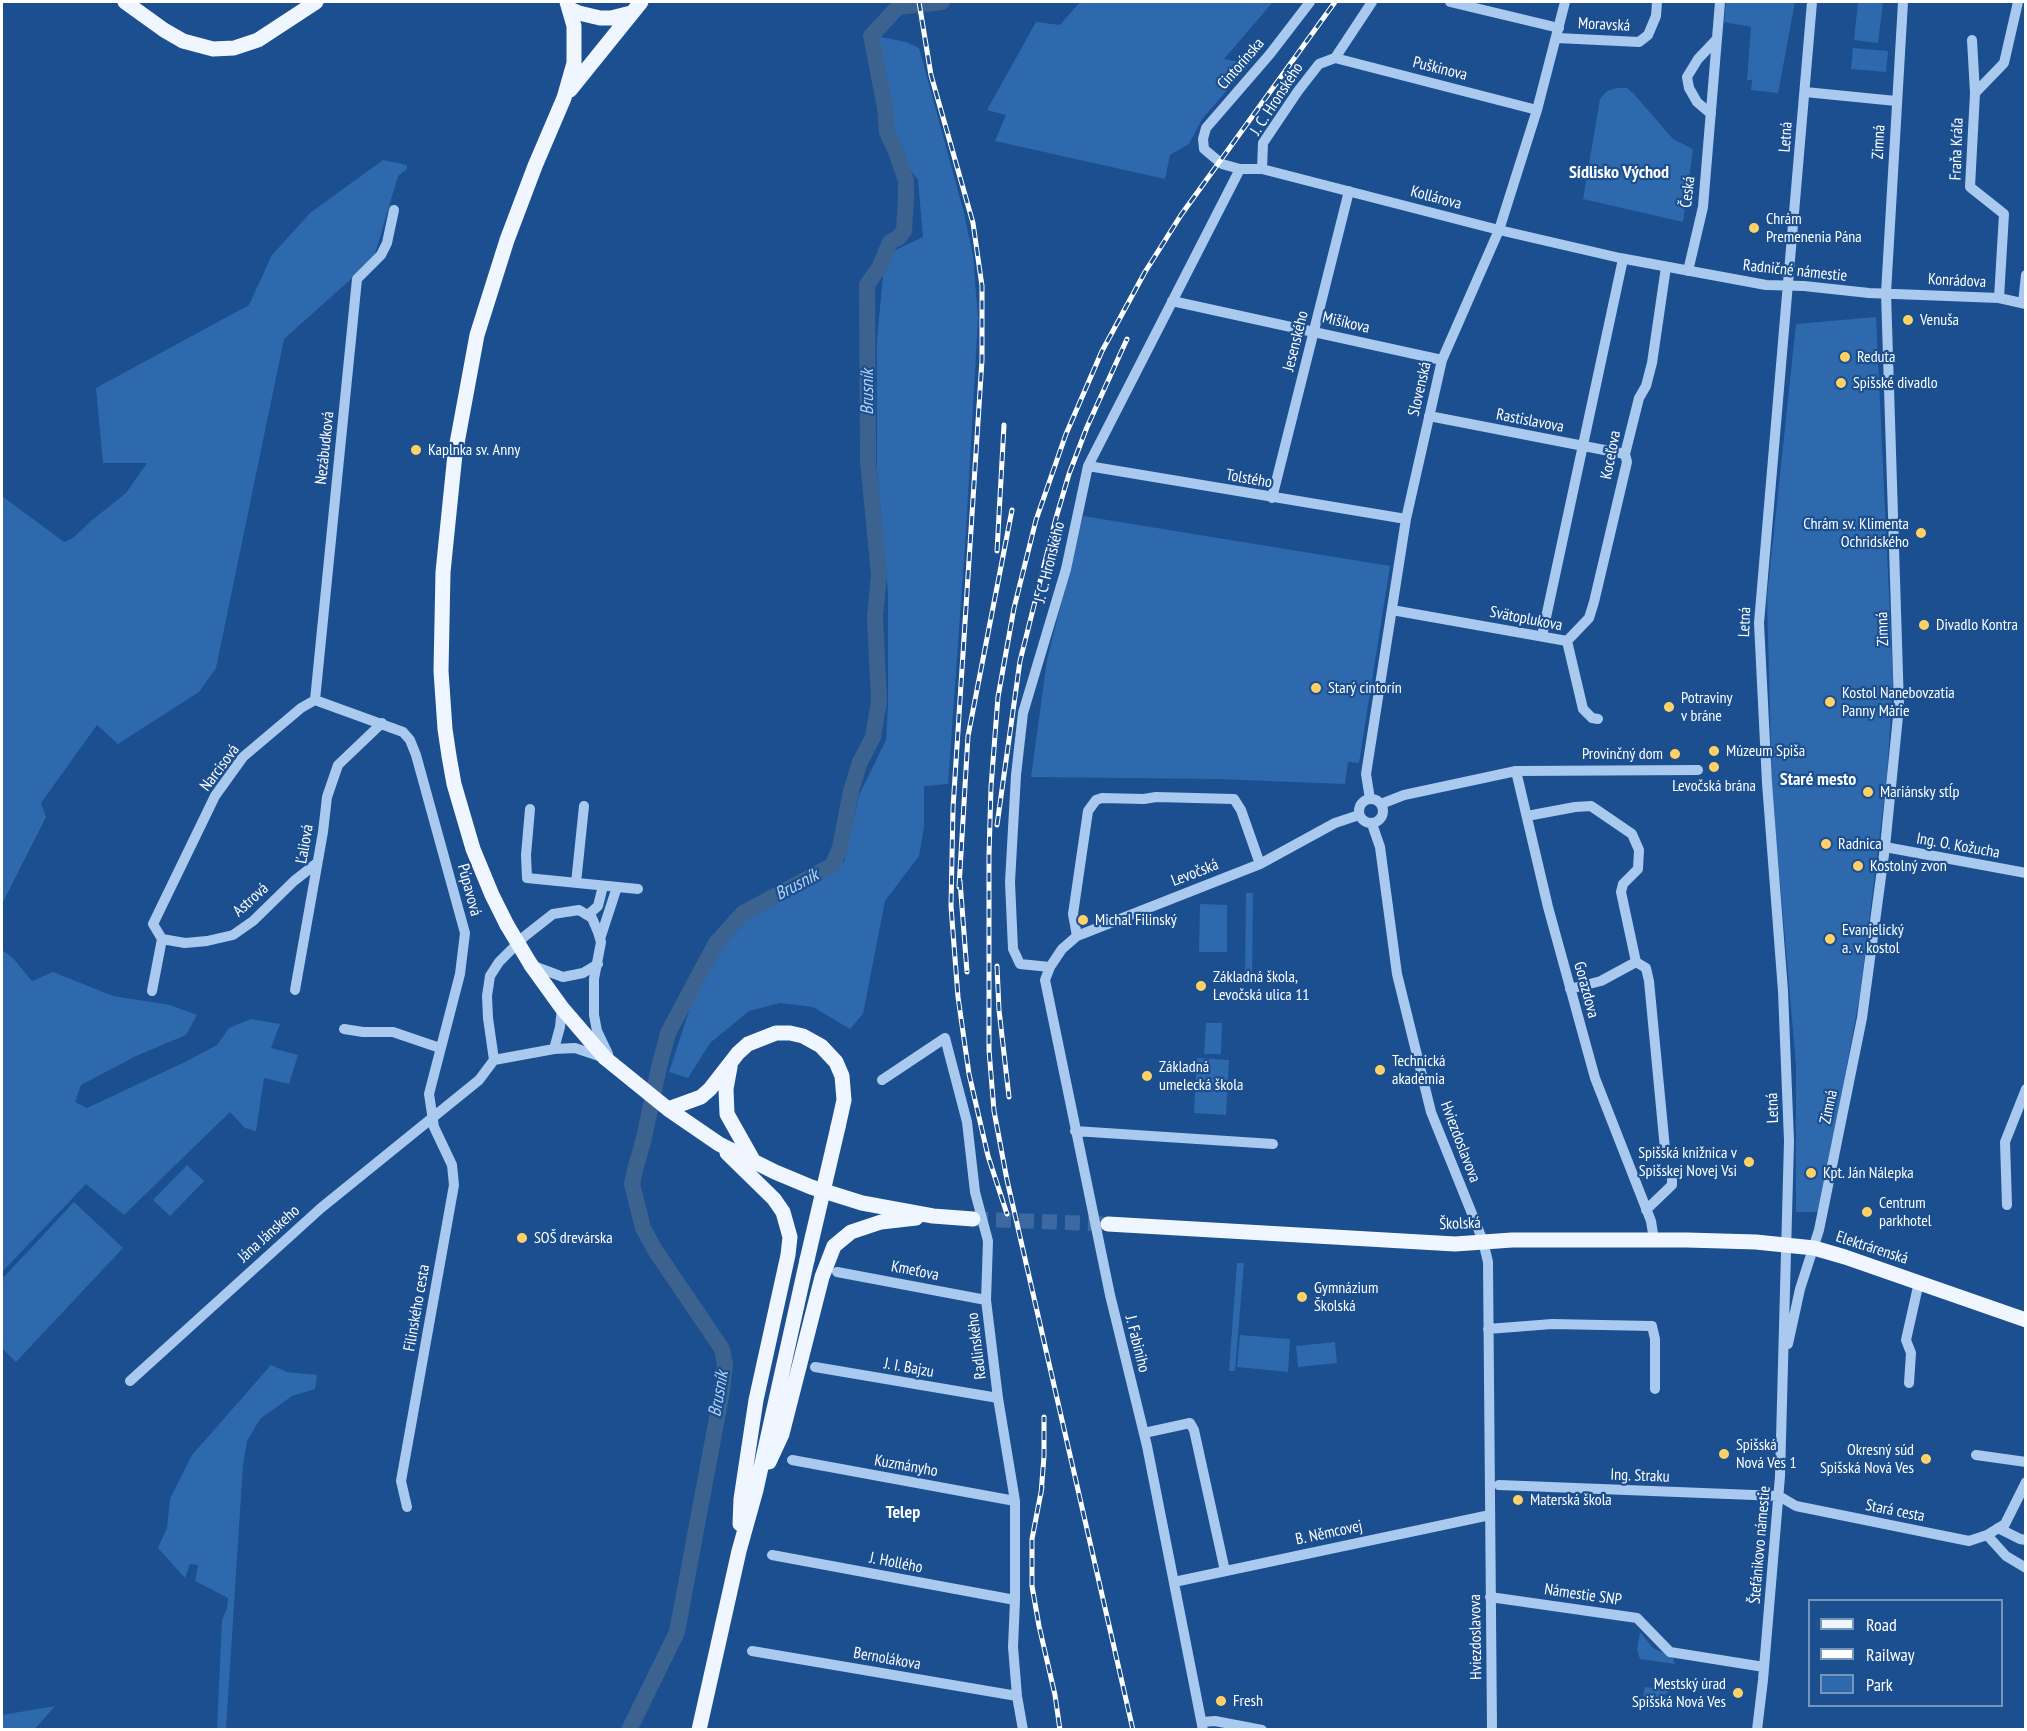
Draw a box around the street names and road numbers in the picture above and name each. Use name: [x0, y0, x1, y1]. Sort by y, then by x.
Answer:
street label: Moravská: [1577, 14, 1631, 36]
street label: Cintorínska: [1213, 34, 1269, 94]
street label: Puškinova: [1411, 53, 1469, 85]
street label: J. C. Hronského: [1246, 59, 1308, 139]
street label: Fraňa Kráľa: [1946, 117, 1968, 181]
street label: Letná: [1775, 121, 1797, 153]
street label: Zimná: [1869, 124, 1889, 160]
street label: Česká: [1677, 175, 1699, 209]
street label: Kollárova: [1409, 182, 1463, 214]
street label: Radničné námestie: [1742, 256, 1848, 286]
street label: Konrádova: [1927, 270, 1987, 292]
street label: Mišíkova: [1320, 308, 1372, 338]
street label: Jesenského: [1279, 309, 1313, 373]
street label: Slovenská: [1404, 360, 1436, 418]
street label: Rastislavova: [1495, 405, 1565, 437]
street label: Nezábudková: [312, 410, 338, 486]
street label: Koceľova: [1597, 429, 1625, 481]
street label: Tolstého: [1224, 466, 1274, 492]
street label: J. C. Hronského: [1031, 520, 1069, 604]
street label: Svätoplukova: [1488, 603, 1564, 635]
street label: Letná: [1735, 606, 1755, 638]
street label: Zimná: [1873, 612, 1893, 646]
street label: Narcisová: [196, 741, 244, 795]
street label: Ľaliová: [292, 823, 318, 865]
street label: Ing. O. Kožucha: [1915, 829, 2001, 863]
street label: Levočská: [1169, 855, 1221, 891]
street label: Púpavová: [453, 862, 485, 918]
street label: Astrová: [229, 879, 273, 921]
street label: Gorazdova: [1569, 960, 1603, 1020]
street label: Zimná: [1816, 1088, 1842, 1126]
street label: Letná: [1763, 1092, 1783, 1124]
street label: Hviezdoslavova: [1436, 1099, 1484, 1185]
street label: Jána Jánskeho: [234, 1201, 304, 1267]
street label: Školská: [1439, 1214, 1481, 1234]
street label: Elektrárenská: [1834, 1227, 1910, 1269]
street label: Kmeťova: [890, 1257, 940, 1285]
street label: Filinského cesta: [400, 1263, 434, 1353]
street label: Radlinského: [963, 1311, 991, 1381]
street label: J. Fabiniho: [1121, 1314, 1153, 1374]
street label: J. I. Bajzu: [883, 1354, 935, 1382]
street label: Kuzmányho: [873, 1451, 939, 1481]
street label: Ing. Straku: [1610, 1465, 1670, 1487]
street label: Štefánikovo námestie: [1745, 1485, 1775, 1605]
street label: Stará cesta: [1864, 1496, 1926, 1526]
street label: B. Němcovej: [1294, 1517, 1364, 1549]
street label: J. Hollého: [868, 1548, 924, 1578]
street label: Námestie SNP: [1543, 1580, 1623, 1610]
street label: Hviezdoslavova: [1466, 1594, 1486, 1680]
street label: Bernolákova: [852, 1644, 922, 1674]

